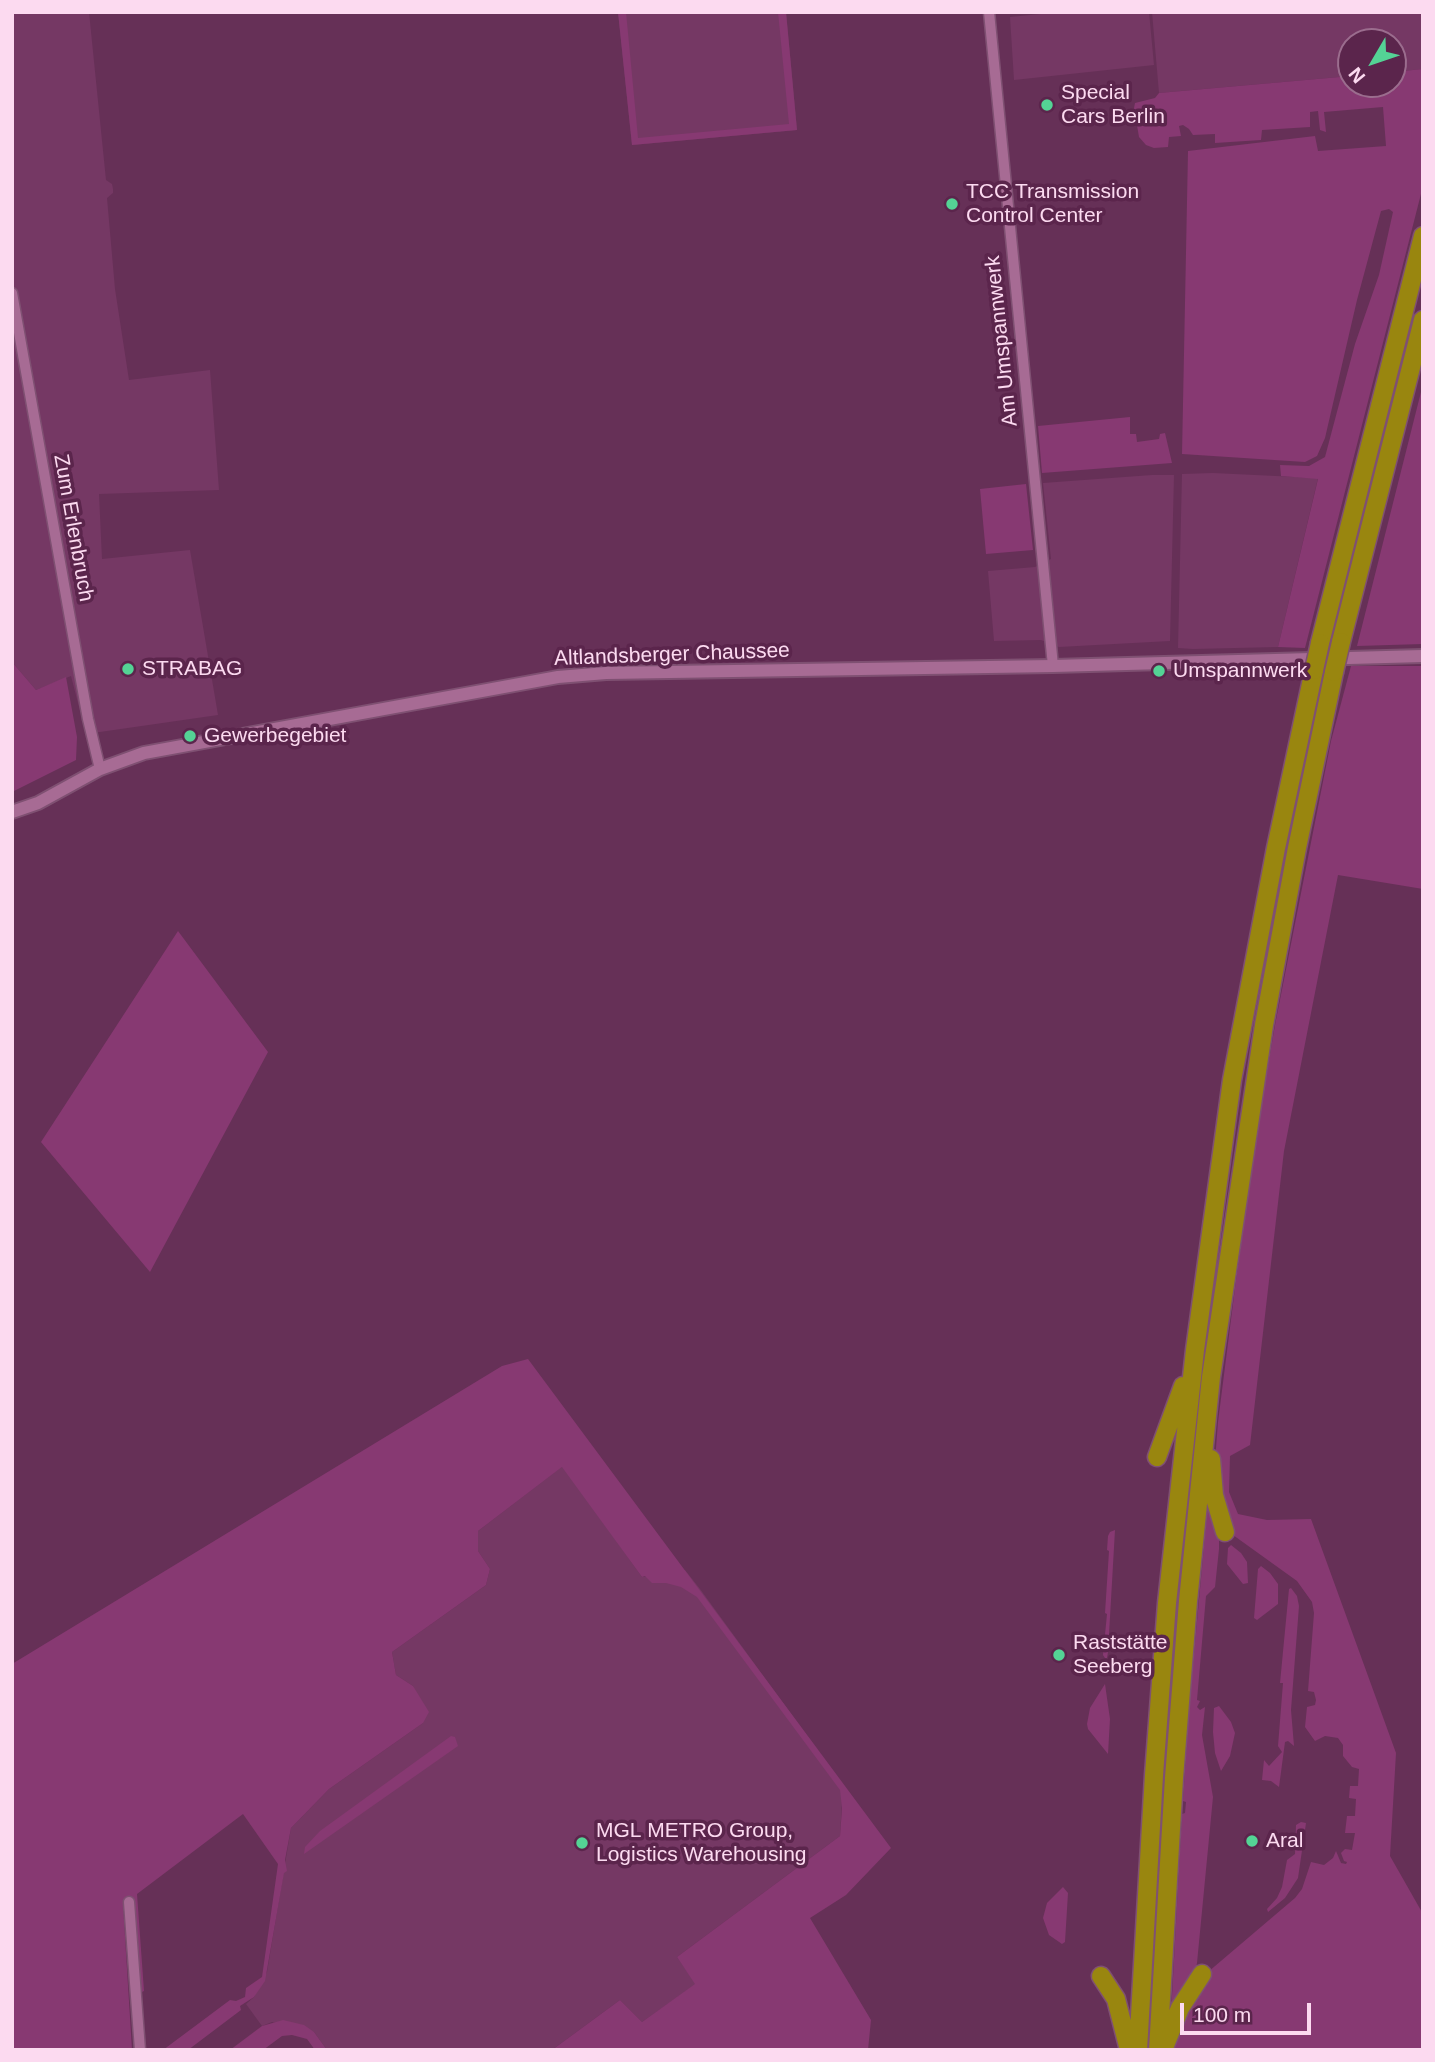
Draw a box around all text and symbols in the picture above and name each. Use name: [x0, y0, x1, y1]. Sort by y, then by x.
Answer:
north arrow: [1337, 28, 1407, 98]
text: N: [1344, 63, 1369, 87]
place label: Special Cars Berlin: [1061, 80, 1165, 130]
marker: Special Cars Berlin: [1039, 97, 1055, 113]
place label: TCC Transmission Control Center: [966, 179, 1139, 229]
marker: TCC Transmission Control Center: [944, 196, 960, 212]
street label: Am Umspannwerk: [981, 254, 1023, 428]
street label: Zum Erlenbruch: [48, 452, 98, 604]
street label: Altlandsberger Chaussee: [554, 638, 790, 672]
place label: STRABAG: [142, 656, 242, 682]
place label: Umspannwerk: [1173, 658, 1307, 684]
marker: STRABAG: [120, 661, 136, 677]
marker: Umspannwerk: [1151, 663, 1167, 679]
place label: Gewerbegebiet: [204, 723, 346, 749]
marker: Gewerbegebiet: [182, 728, 198, 744]
place label: Raststätte Seeberg: [1073, 1630, 1168, 1680]
marker: Raststätte Seeberg: [1051, 1647, 1067, 1663]
place label: MGL METRO Group, Logistics Warehousing: [596, 1818, 806, 1868]
place label: Aral: [1266, 1828, 1303, 1854]
marker: Aral: [1244, 1833, 1260, 1849]
marker: MGL METRO Group, Logistics Warehousing: [574, 1835, 590, 1851]
scale bar: [1183, 1988, 1314, 2032]
text: 100 m: [1193, 2003, 1251, 2026]

